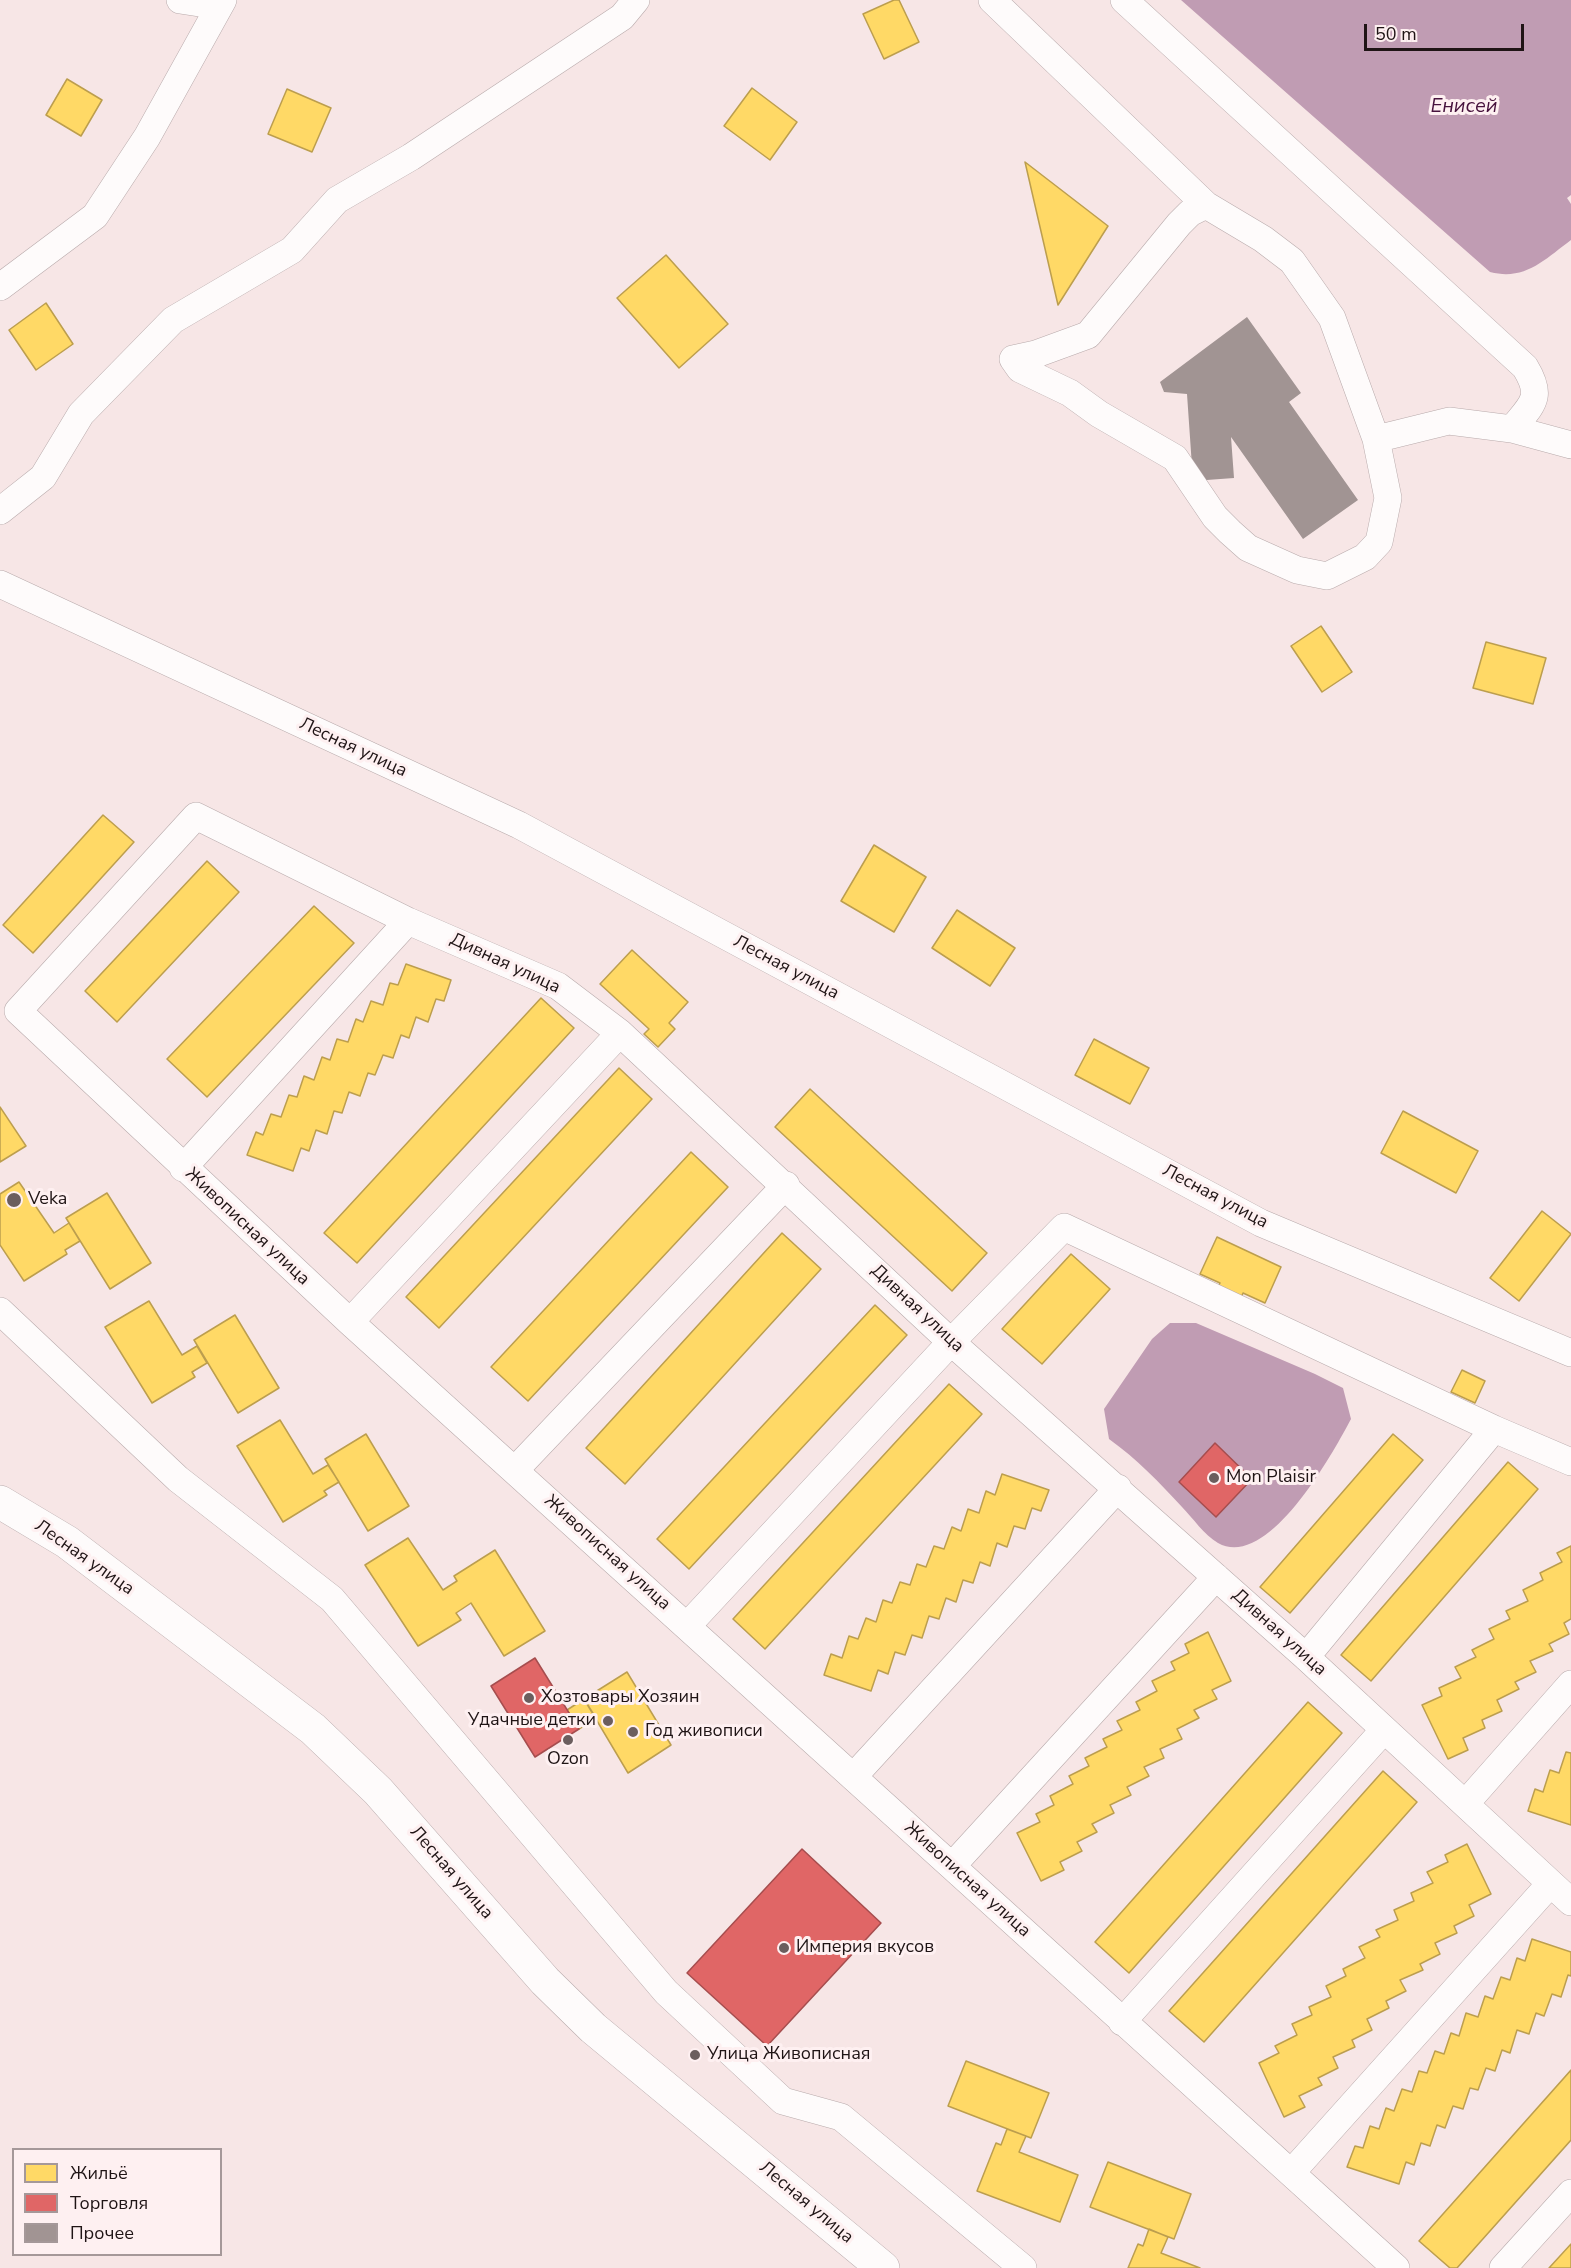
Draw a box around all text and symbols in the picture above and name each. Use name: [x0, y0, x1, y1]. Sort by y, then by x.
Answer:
scale bar: [1367, 12, 1528, 50]
text: 50 m: [1375, 22, 1417, 46]
water label: Енисей: [1430, 95, 1498, 119]
street label: Лесная улица: [296, 714, 410, 782]
street label: Дивная улица: [446, 929, 564, 999]
street label: Лесная улица: [730, 931, 842, 1005]
street label: Лесная улица: [1159, 1160, 1271, 1234]
street label: Живописная улица: [180, 1164, 314, 1290]
place label: Veka: [28, 1189, 67, 1211]
marker: Veka: [5, 1191, 23, 1209]
street label: Дивная улица: [866, 1260, 968, 1358]
place label: Mon Plaisir: [1226, 1467, 1316, 1489]
marker: Mon Plaisir: [1207, 1471, 1221, 1485]
street label: Живописная улица: [539, 1491, 675, 1615]
street label: Лесная улица: [30, 1516, 138, 1600]
street label: Дивная улица: [1227, 1585, 1331, 1681]
place label: Хозтовары Хозяин: [541, 1687, 700, 1709]
marker: Хозтовары Хозяин: [522, 1691, 536, 1705]
place label: Удачные детки: [468, 1710, 596, 1732]
marker: Удачные детки: [601, 1714, 615, 1728]
place label: Год живописи: [645, 1721, 763, 1743]
marker: Год живописи: [626, 1725, 640, 1739]
marker: Ozon: [561, 1733, 575, 1747]
place label: Ozon: [547, 1749, 589, 1771]
street label: Живописная улица: [899, 1818, 1035, 1942]
street label: Лесная улица: [405, 1822, 497, 1924]
place label: Империя вкусов: [796, 1937, 934, 1959]
marker: Империя вкусов: [777, 1941, 791, 1955]
place label: Улица Живописная: [707, 2044, 871, 2066]
marker: Улица Живописная: [688, 2048, 702, 2062]
legend: [12, 2148, 222, 2256]
street label: Лесная улица: [754, 2157, 858, 2249]
text: Жильё: [70, 2161, 128, 2185]
text: Торговля: [70, 2191, 148, 2215]
text: Прочее: [70, 2221, 134, 2245]

